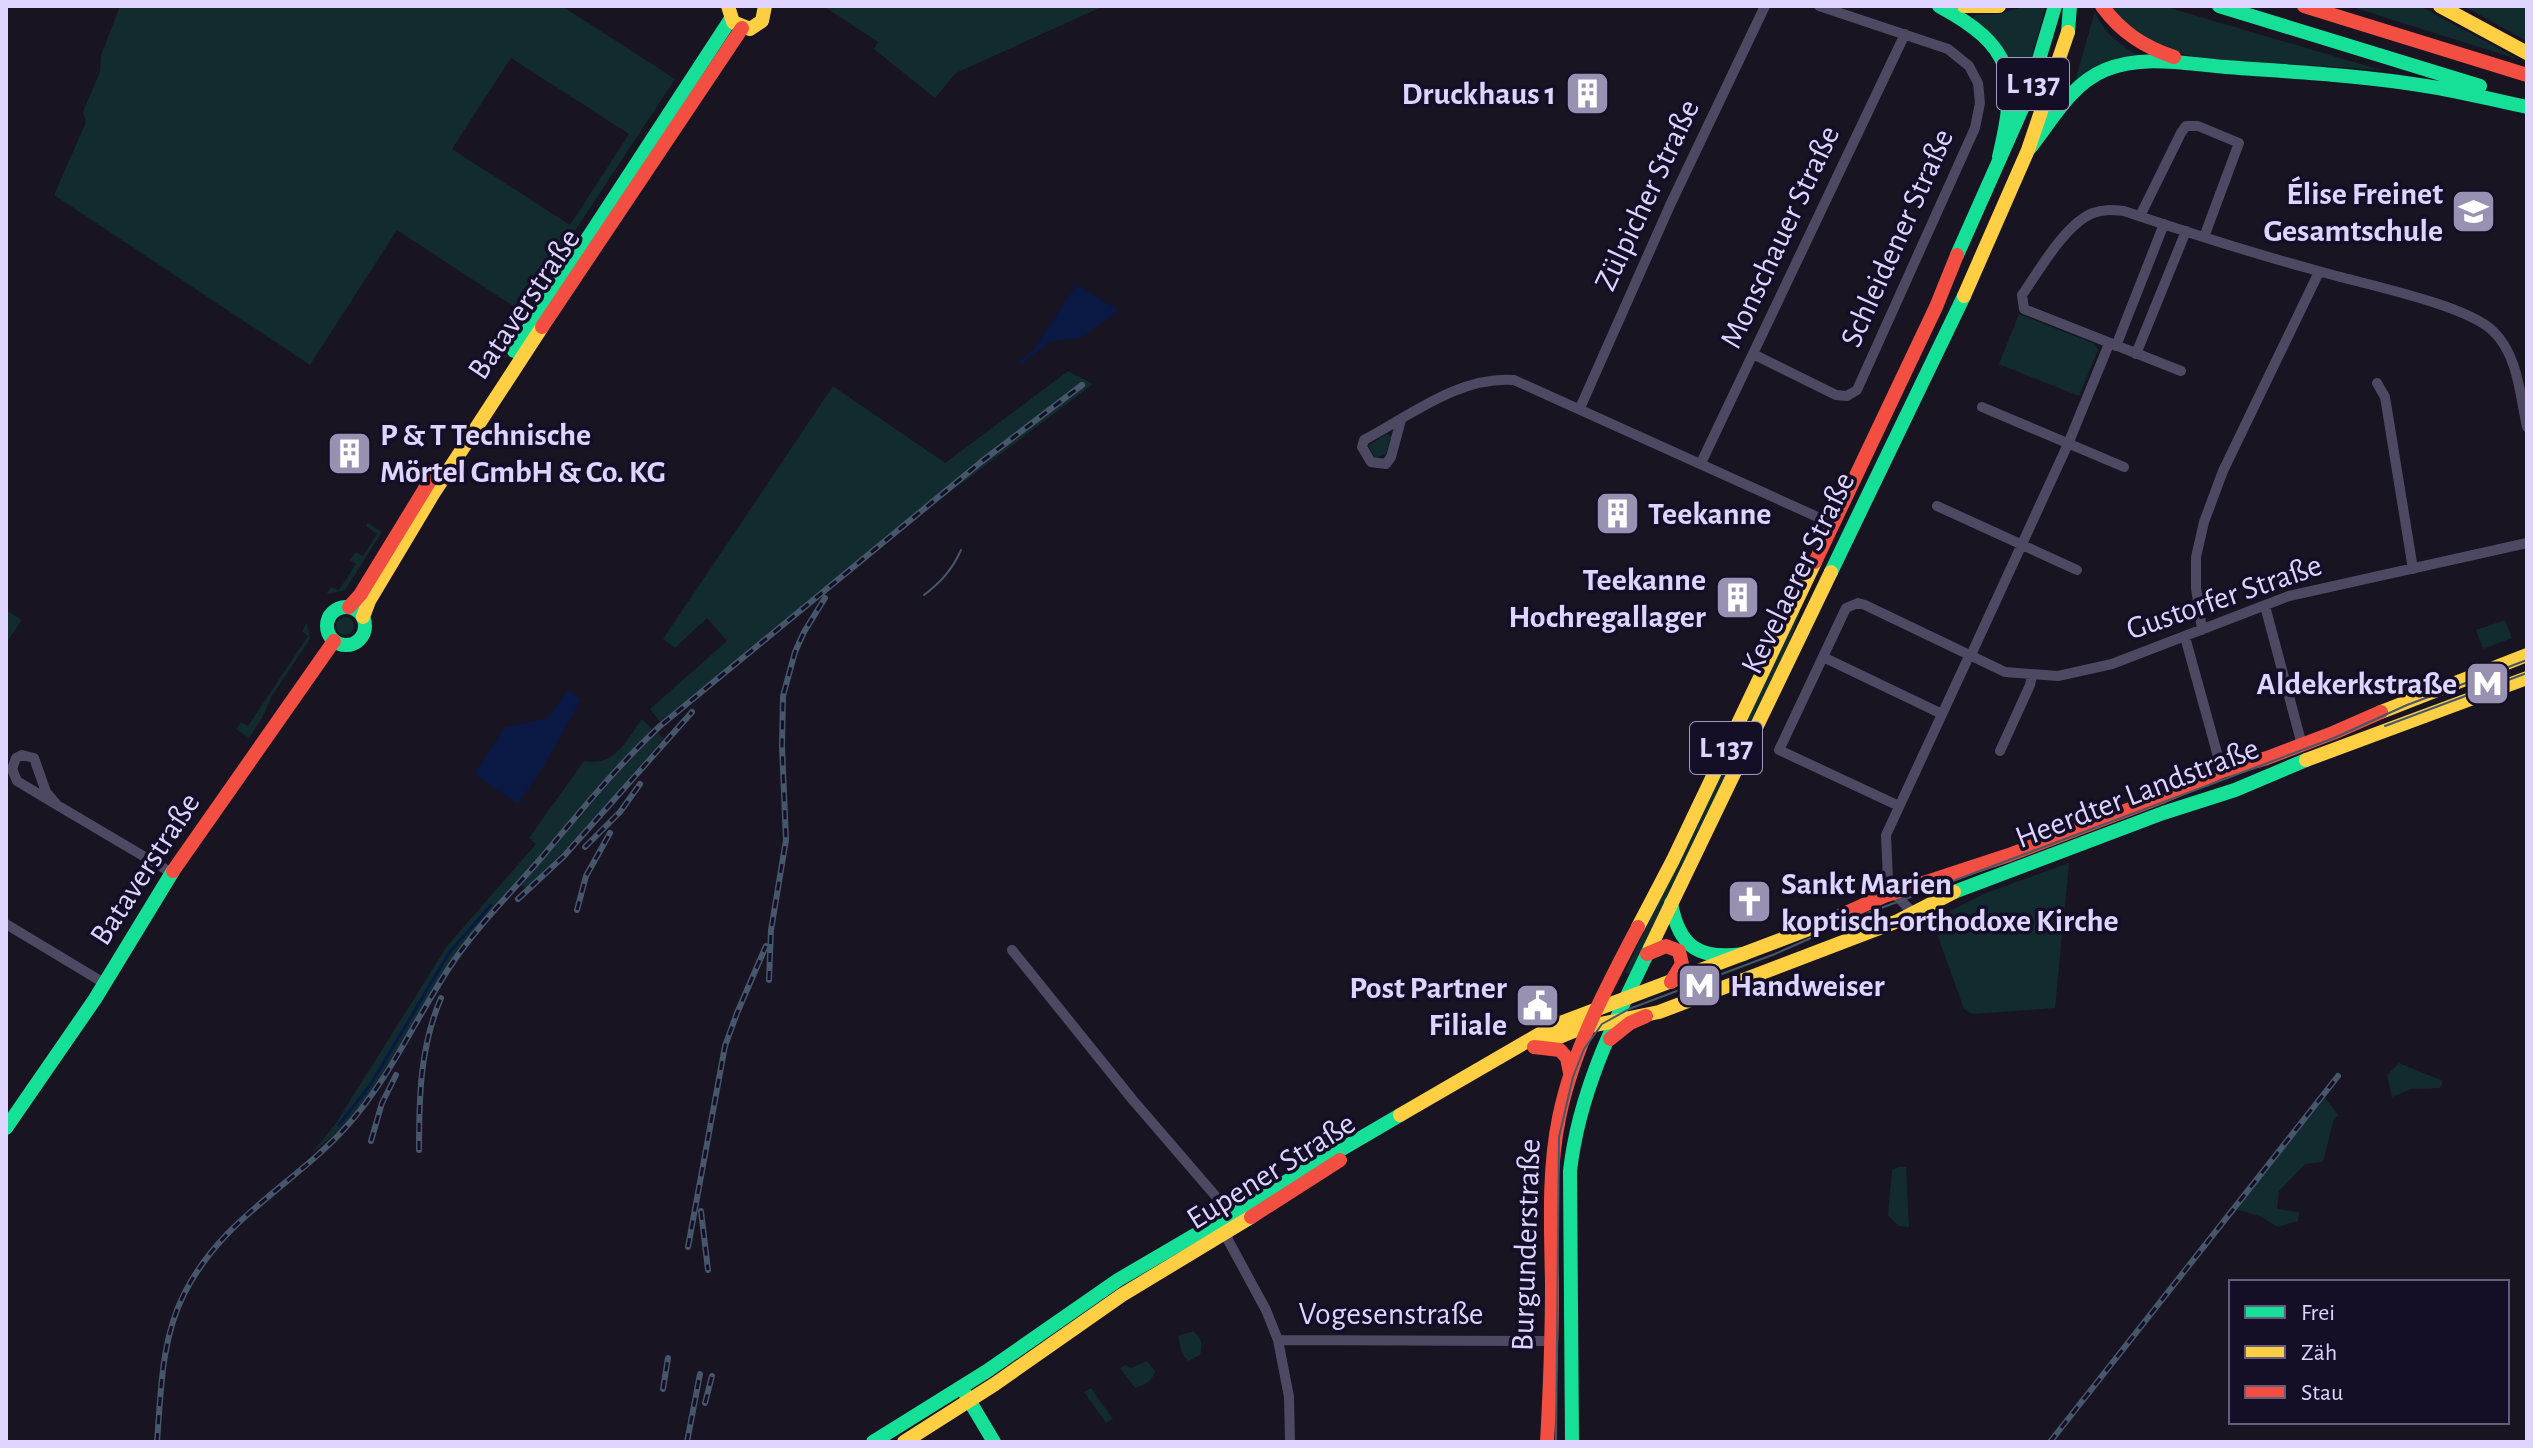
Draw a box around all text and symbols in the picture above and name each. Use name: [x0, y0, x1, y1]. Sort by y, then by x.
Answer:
road number: L 137: [1997, 58, 2069, 110]
building icon: Druckhaus 1: [1563, 70, 1611, 118]
place label: Druckhaus 1: [1401, 78, 1556, 110]
street label: Zülpicher Straße: [1589, 95, 1705, 295]
street label: Monschauer Straße: [1714, 121, 1846, 353]
street label: Schleidener Straße: [1835, 124, 1959, 352]
place label: Élise Freinet Gesamtschule: [2263, 176, 2443, 247]
school or university icon: Élise Freinet Gesamtschule: [2450, 188, 2498, 236]
street label: Bataverstraße: [462, 223, 586, 385]
place label: P & T Technische Mörtel GmbH & Co. KG: [380, 419, 666, 488]
building icon: P & T Technische Mörtel GmbH & Co. KG: [325, 429, 373, 477]
street label: Kevelaerer Straße: [1735, 467, 1861, 679]
building icon: Teekanne: [1593, 490, 1641, 538]
place label: Teekanne: [1648, 498, 1771, 530]
street label: Gustorfer Straße: [2122, 549, 2326, 645]
place label: Teekanne Hochregallager: [1508, 564, 1706, 633]
building icon: Teekanne Hochregallager: [1713, 574, 1761, 622]
metro station icon: Aldekerkstraße: [2464, 660, 2512, 708]
place label: Aldekerkstraße: [2257, 668, 2457, 700]
road number: L 137: [1690, 722, 1762, 774]
street label: Heerdter Landstraße: [2011, 732, 2263, 854]
street label: Bataverstraße: [84, 787, 206, 951]
place label: Sankt Marien koptisch-orthodoxe Kirche: [1781, 868, 2119, 937]
church icon: Sankt Marien koptisch-orthodoxe Kirche: [1726, 878, 1774, 926]
metro station icon: Handweiser: [1675, 962, 1723, 1010]
place label: Handweiser: [1730, 970, 1885, 1002]
place label: Post Partner Filiale: [1349, 972, 1507, 1041]
public building icon: Post Partner Filiale: [1514, 982, 1562, 1030]
street label: Eupener Straße: [1181, 1107, 1361, 1235]
street label: Burgunderstraße: [1506, 1138, 1546, 1352]
legend: [2229, 1280, 2509, 1424]
street label: Vogesenstraße: [1298, 1298, 1484, 1330]
text: Frei: [2301, 1301, 2335, 1325]
text: Zäh: [2301, 1341, 2337, 1365]
text: Stau: [2301, 1381, 2343, 1405]

